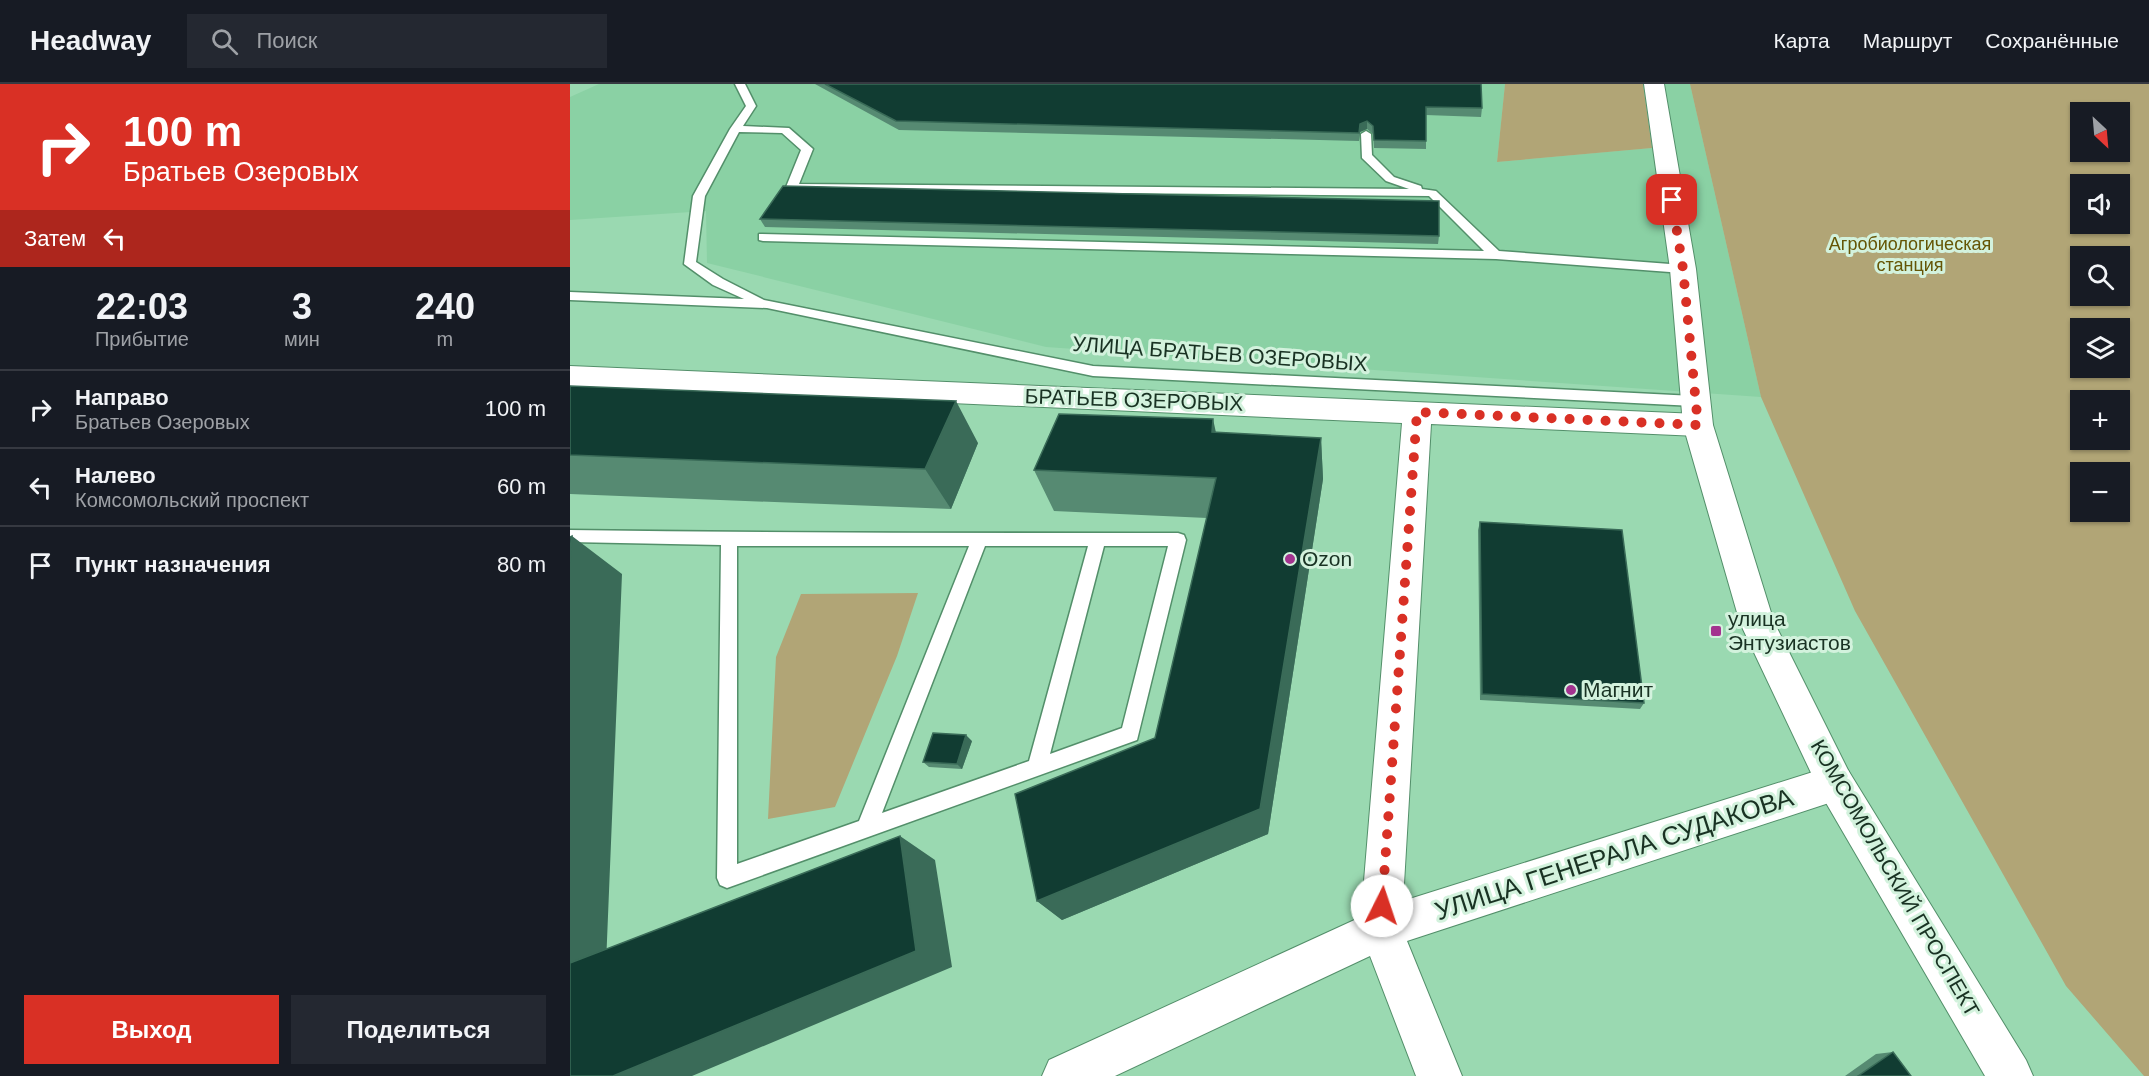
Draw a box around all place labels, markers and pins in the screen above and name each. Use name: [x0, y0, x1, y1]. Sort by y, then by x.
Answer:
pin: [1646, 174, 1697, 225]
place label: Ozon: [1302, 547, 1352, 570]
marker: Ozon: [1283, 552, 1297, 566]
place label: улица Энтузиастов: [1728, 607, 1851, 654]
marker: улица Энтузиастов: [1709, 624, 1723, 638]
place label: Магнит: [1583, 678, 1653, 701]
marker: Магнит: [1564, 683, 1578, 697]

